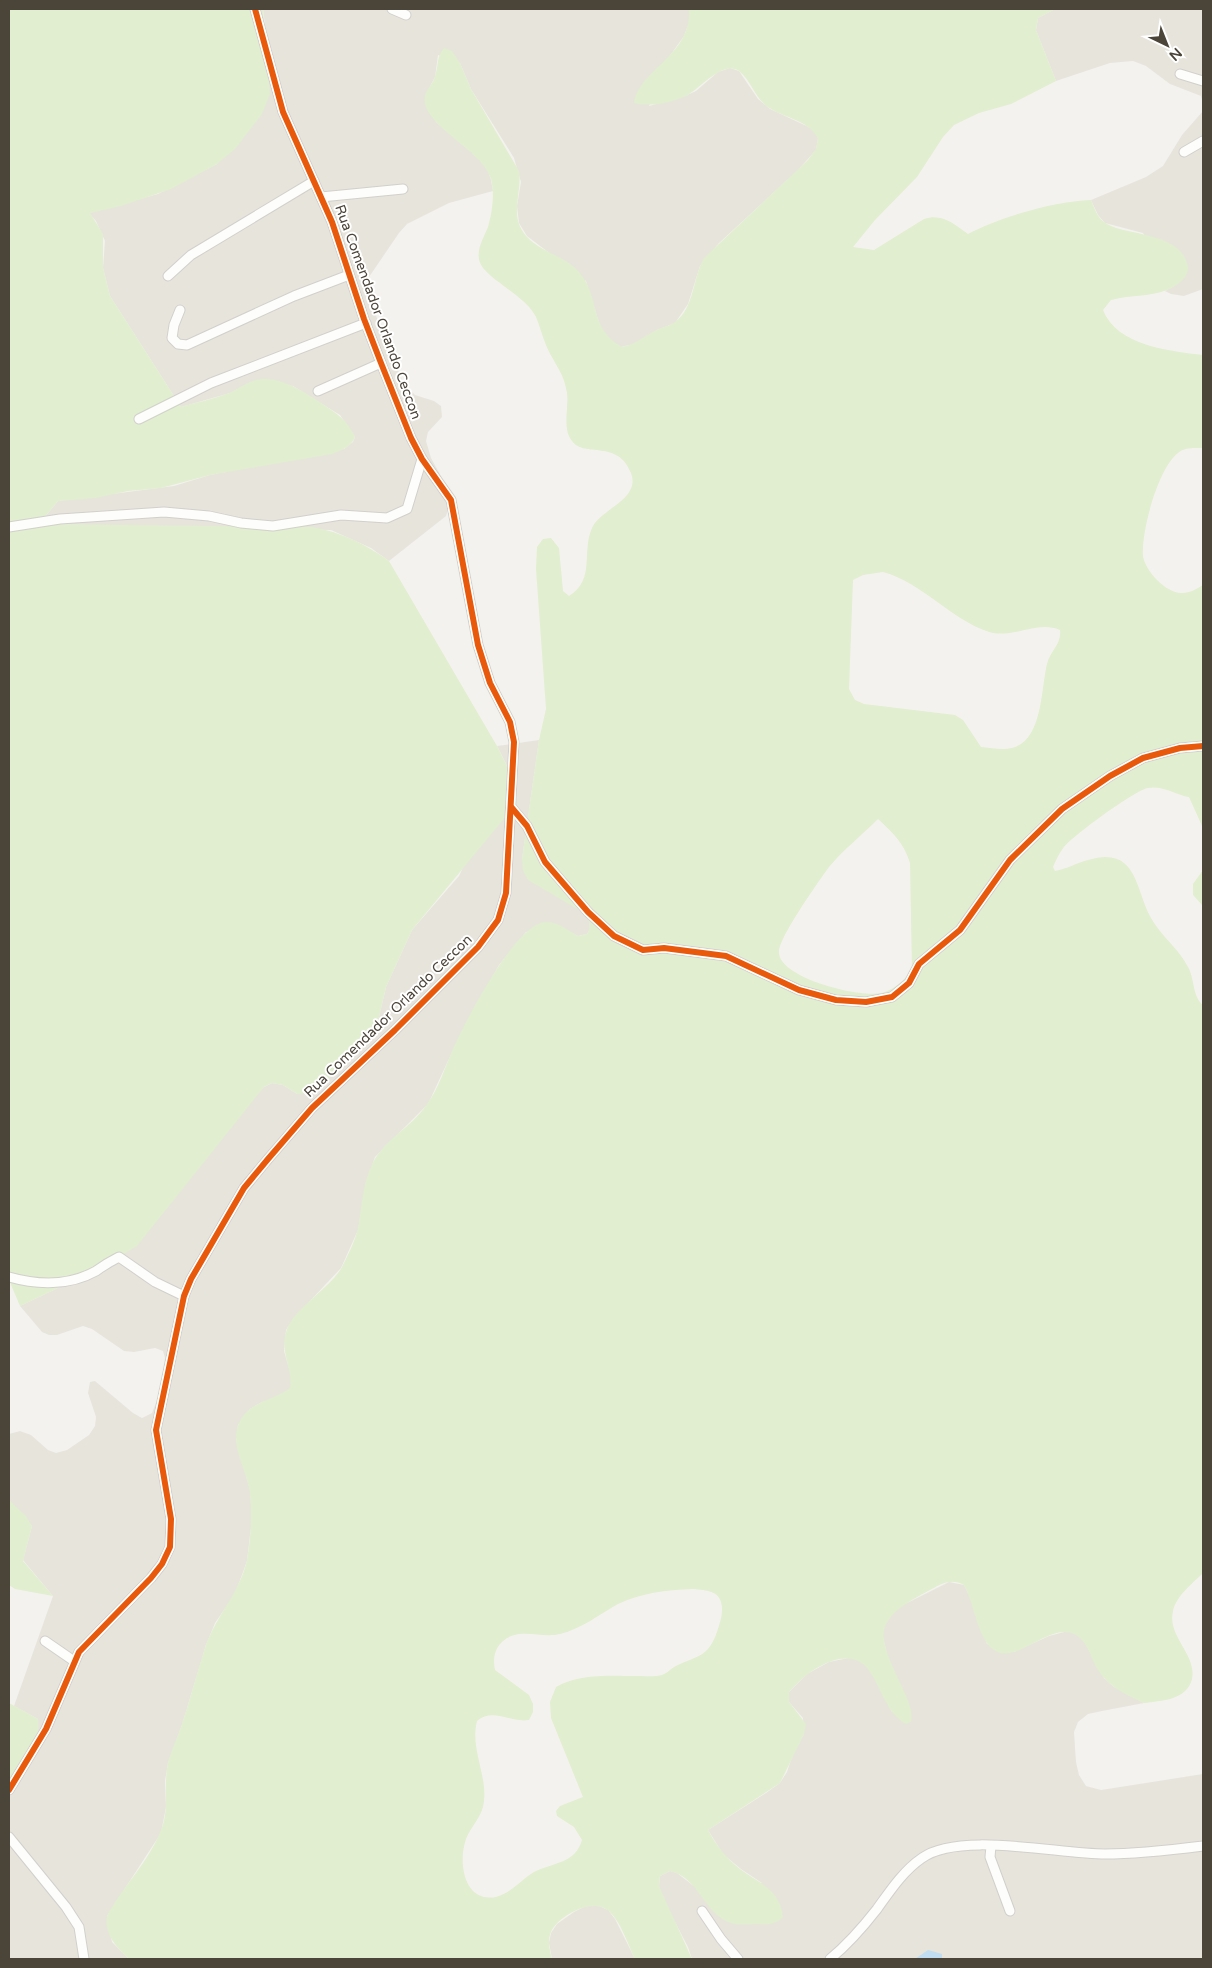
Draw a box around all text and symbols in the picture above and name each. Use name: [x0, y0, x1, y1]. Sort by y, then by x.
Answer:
north arrow: [1142, 20, 1192, 70]
text: N: [1166, 44, 1185, 64]
street label: Rua Comendador Orlando Ceccon: [331, 202, 425, 422]
street label: Rua Comendador Orlando Ceccon: [300, 931, 476, 1101]

